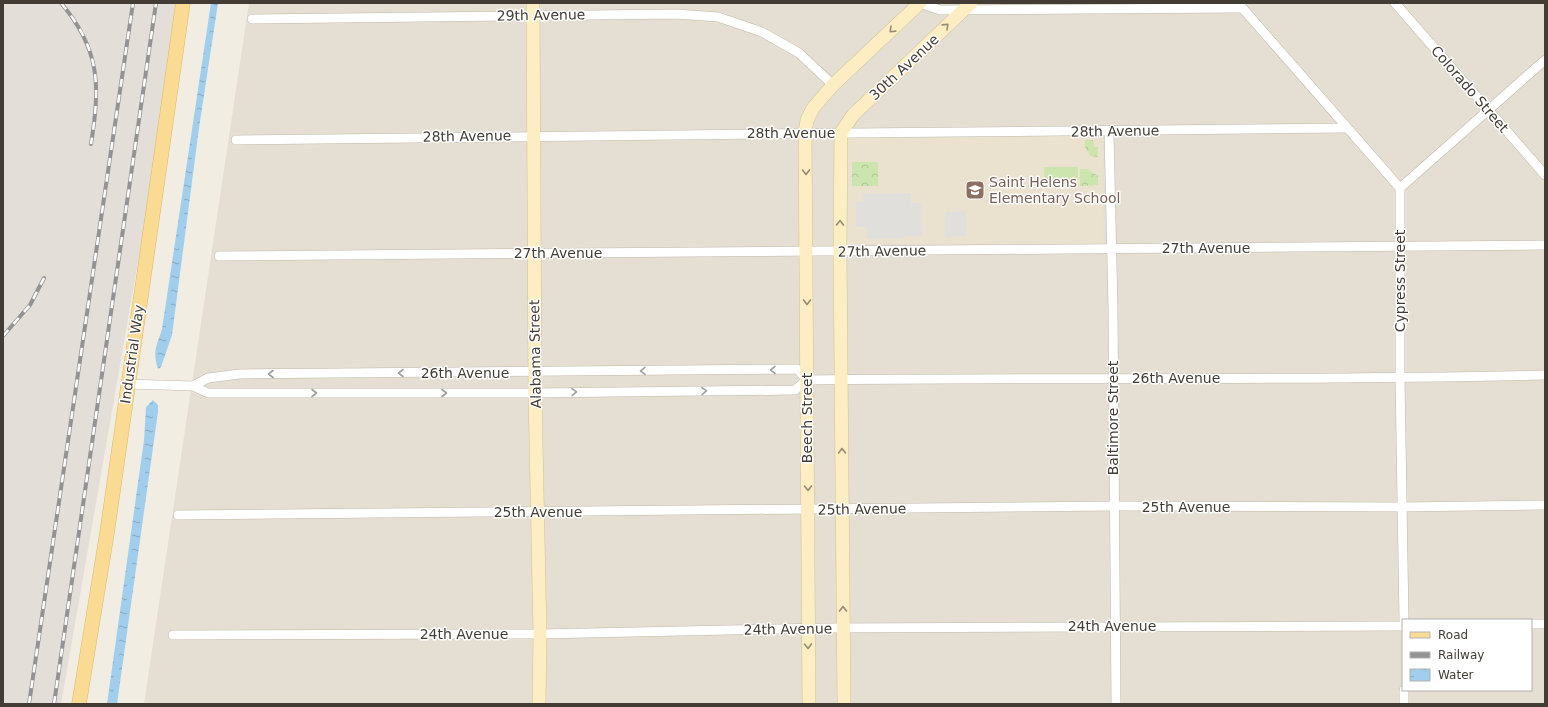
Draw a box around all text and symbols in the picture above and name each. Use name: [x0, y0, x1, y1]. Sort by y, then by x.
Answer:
street label: 29th Avenue: [497, 6, 585, 24]
one-way arrow: [941, 23, 949, 31]
one-way arrow: [889, 25, 897, 33]
street label: 30th Avenue: [866, 31, 942, 103]
street label: Colorado Street: [1428, 42, 1512, 136]
street label: 28th Avenue: [1071, 122, 1159, 140]
street label: 28th Avenue: [747, 125, 835, 141]
street label: 28th Avenue: [423, 127, 511, 145]
one-way arrow: [801, 169, 810, 175]
place label: Saint Helens Elementary School: [989, 174, 1121, 206]
school or university icon: Saint Helens Elementary School: [964, 179, 986, 201]
one-way arrow: [836, 220, 844, 226]
street label: Cypress Street: [1392, 229, 1408, 332]
street label: 27th Avenue: [1162, 240, 1250, 256]
street label: 27th Avenue: [838, 242, 926, 260]
street label: 27th Avenue: [514, 245, 602, 261]
street label: Alabama Street: [526, 299, 544, 408]
one-way arrow: [803, 299, 811, 305]
street label: Industrial Way: [117, 303, 147, 405]
street label: Baltimore Street: [1105, 360, 1121, 475]
street label: 26th Avenue: [421, 365, 509, 381]
one-way arrow: [770, 366, 776, 374]
one-way arrow: [640, 367, 646, 375]
one-way arrow: [398, 369, 404, 378]
one-way arrow: [268, 370, 274, 378]
street label: 26th Avenue: [1132, 370, 1220, 386]
street label: Beech Street: [799, 372, 815, 463]
one-way arrow: [701, 387, 707, 395]
one-way arrow: [571, 388, 577, 396]
one-way arrow: [311, 389, 317, 397]
one-way arrow: [441, 389, 447, 397]
one-way arrow: [838, 448, 846, 454]
one-way arrow: [804, 485, 812, 491]
street label: 25th Avenue: [1142, 499, 1230, 515]
street label: 25th Avenue: [818, 500, 906, 518]
street label: 25th Avenue: [494, 504, 582, 520]
one-way arrow: [839, 606, 847, 612]
street label: 24th Avenue: [1068, 618, 1156, 634]
legend: [1402, 619, 1532, 691]
street label: 24th Avenue: [744, 620, 832, 638]
street label: 24th Avenue: [420, 626, 508, 642]
text: Road: [1438, 628, 1468, 642]
one-way arrow: [804, 643, 812, 649]
text: Railway: [1438, 648, 1484, 662]
text: Water: [1438, 668, 1474, 682]

